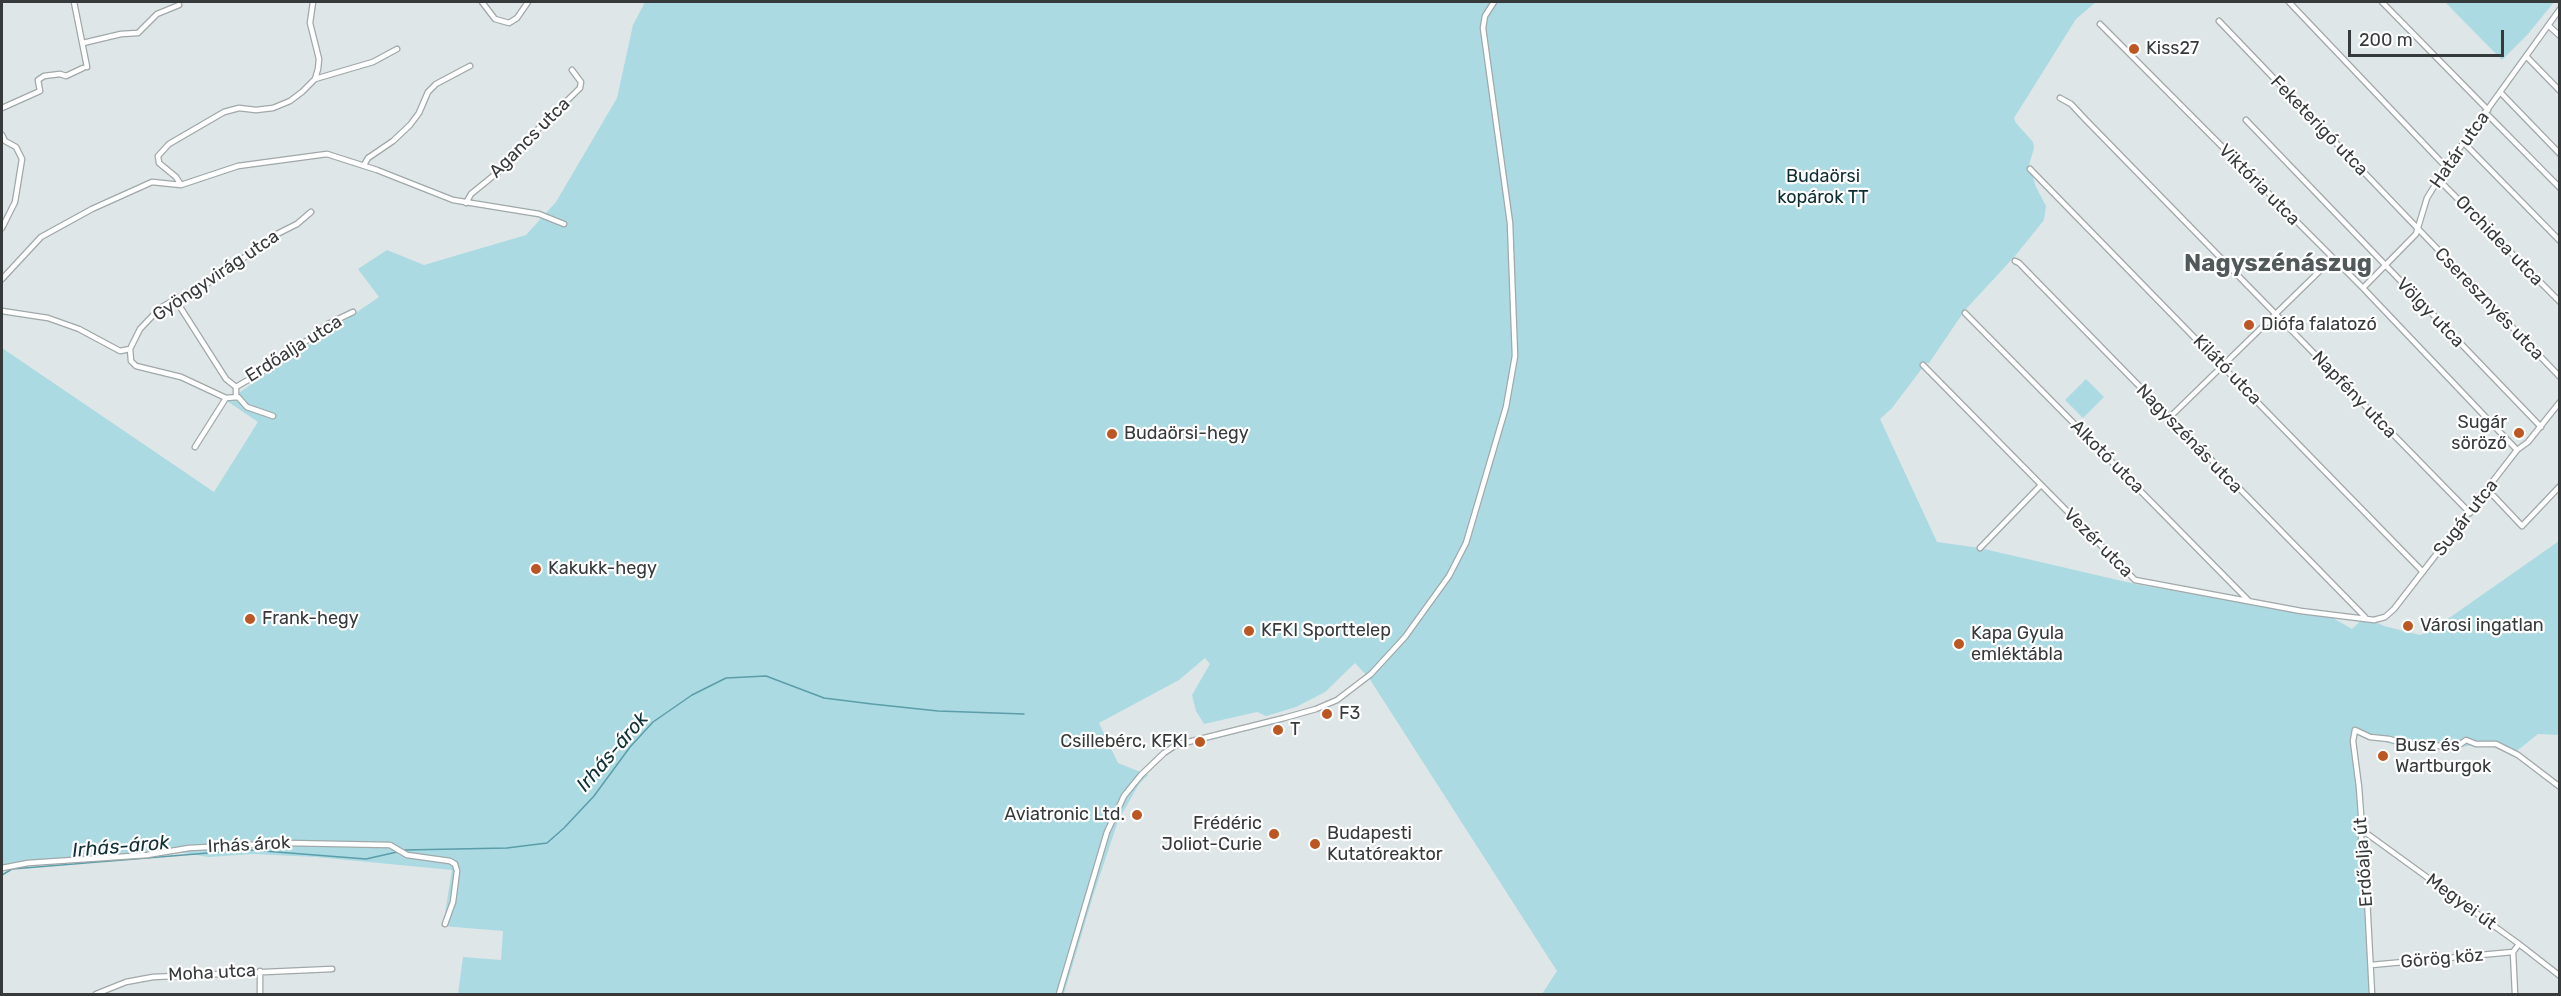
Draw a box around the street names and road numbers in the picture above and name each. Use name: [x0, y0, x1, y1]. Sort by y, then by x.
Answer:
street label: Feketerigó utca: [2266, 71, 2372, 181]
street label: Agancs utca: [485, 93, 575, 183]
street label: Határ utca: [2426, 107, 2494, 193]
street label: Viktória utca: [2214, 140, 2304, 230]
street label: Orchidea utca: [2451, 191, 2547, 291]
street label: Gyöngyvirág utca: [149, 226, 283, 326]
street label: Cseresznyés utca: [2430, 243, 2548, 365]
street label: Völgy utca: [2392, 274, 2468, 352]
street label: Erdőalja utca: [242, 311, 346, 387]
street label: Kilátó utca: [2188, 331, 2266, 409]
street label: Napfény utca: [2307, 347, 2401, 443]
street label: Nagyszénás utca: [2131, 380, 2247, 498]
street label: Alkotó utca: [2066, 416, 2148, 498]
street label: Sugár utca: [2429, 475, 2503, 561]
street label: Vezér utca: [2059, 504, 2137, 582]
street label: Erdőalja út: [2350, 817, 2378, 907]
street label: Irhás árok: [207, 832, 291, 858]
street label: Megyei út: [2422, 869, 2500, 935]
street label: Görög köz: [2400, 945, 2484, 973]
street label: Moha utca: [168, 960, 256, 986]

